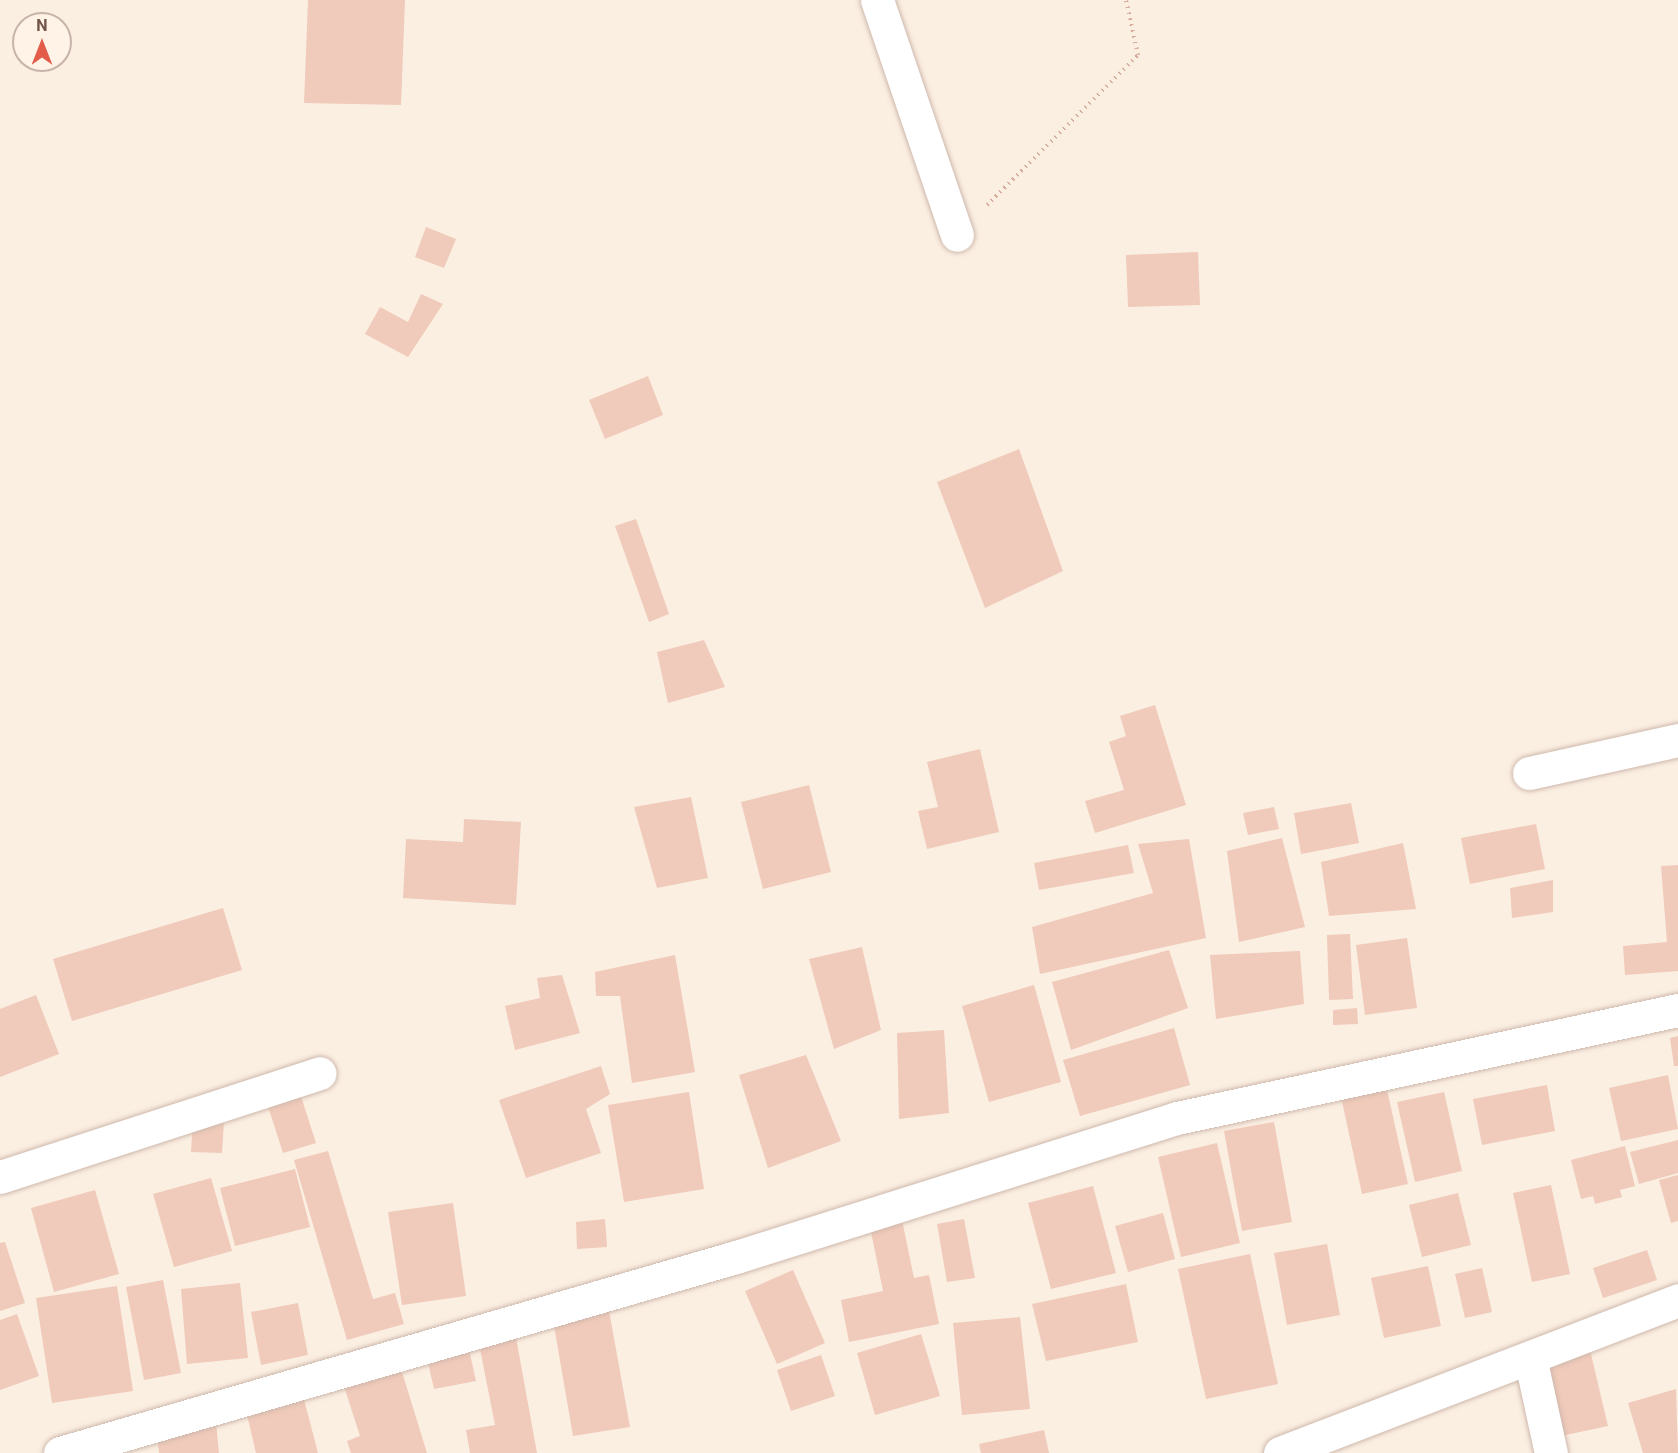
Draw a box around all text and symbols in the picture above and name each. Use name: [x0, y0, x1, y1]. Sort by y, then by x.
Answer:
north arrow: [12, 12, 72, 72]
text: N: [36, 16, 48, 35]

